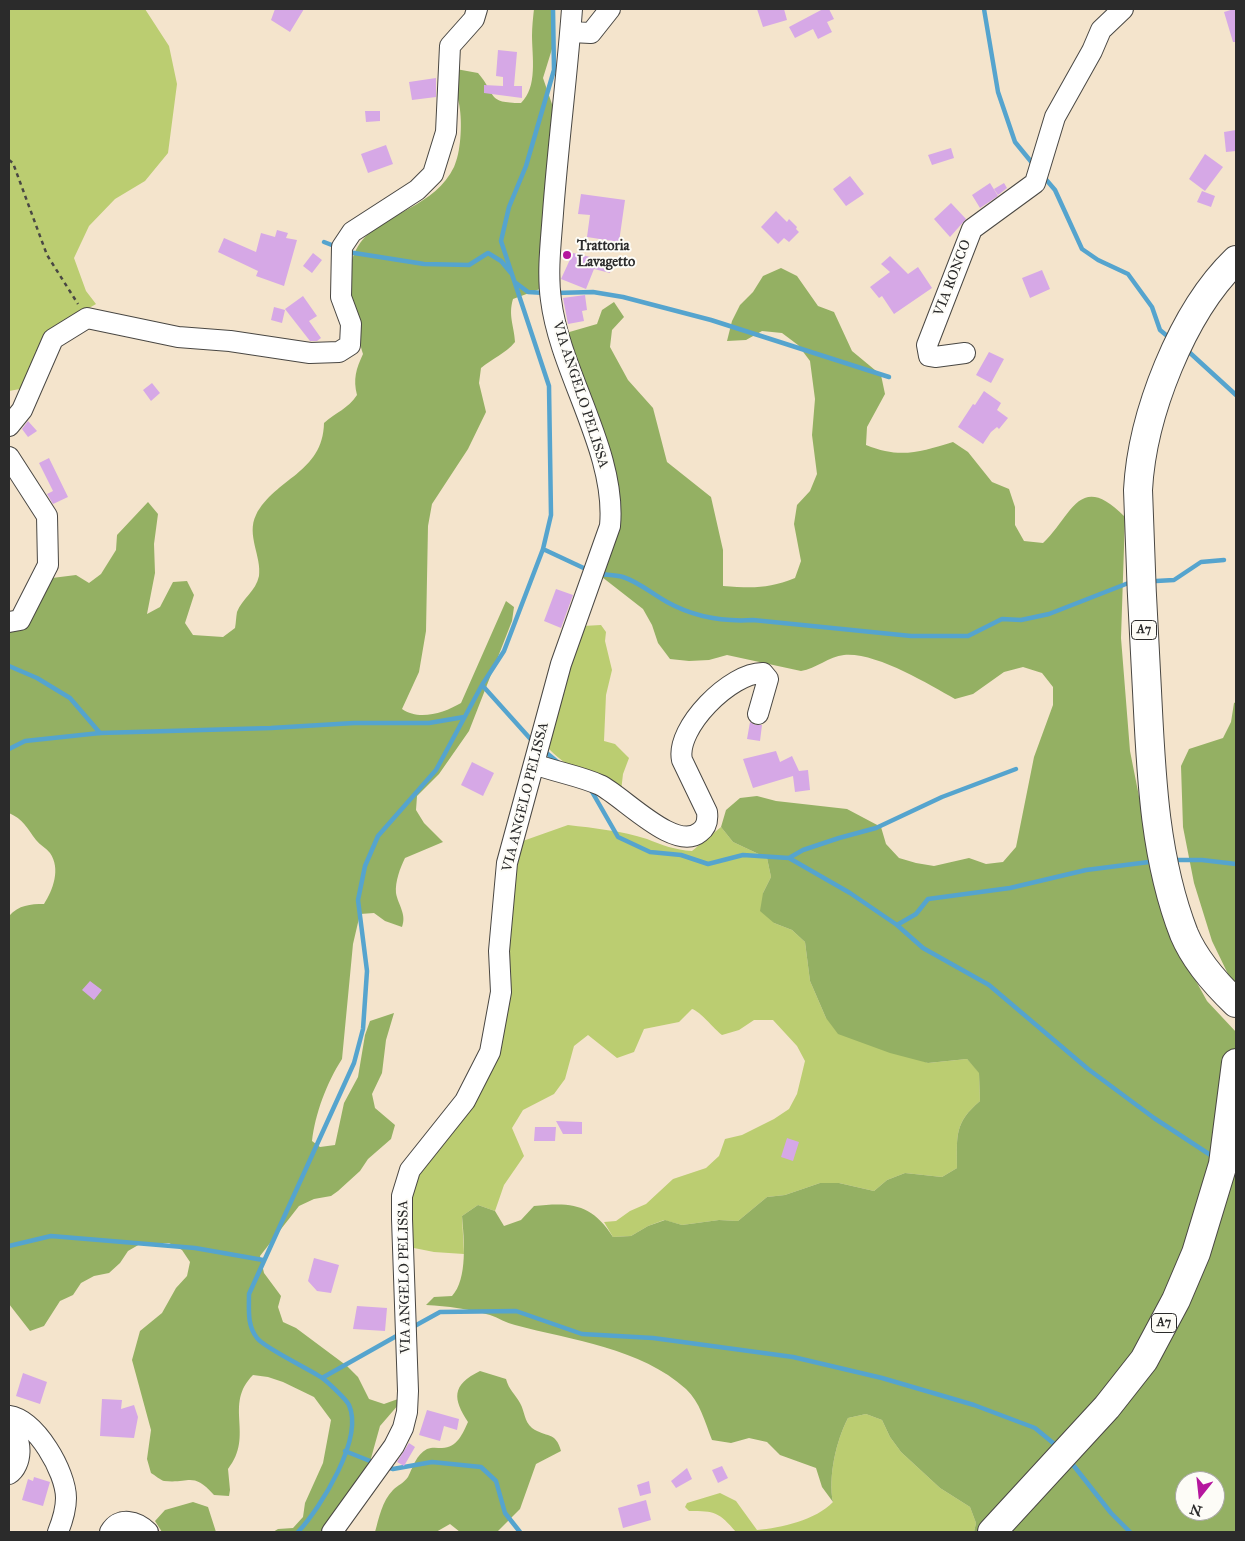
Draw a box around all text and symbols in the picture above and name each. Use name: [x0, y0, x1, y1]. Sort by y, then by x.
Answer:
street label: VIA RONCO: [931, 238, 975, 318]
place label: Trattoria Lavagetto: [577, 239, 635, 272]
marker: Trattoria Lavagetto: [561, 249, 573, 261]
street label: VIA ANGELO PELISSA: [548, 319, 612, 471]
road number: A7: [1132, 620, 1156, 640]
street label: VIA ANGELO PELISSA: [499, 720, 553, 874]
street label: VIA ANGELO PELISSA: [395, 1200, 415, 1354]
road number: A7: [1152, 1314, 1176, 1332]
north arrow: [1175, 1471, 1225, 1521]
text: N: [1188, 1500, 1204, 1520]

